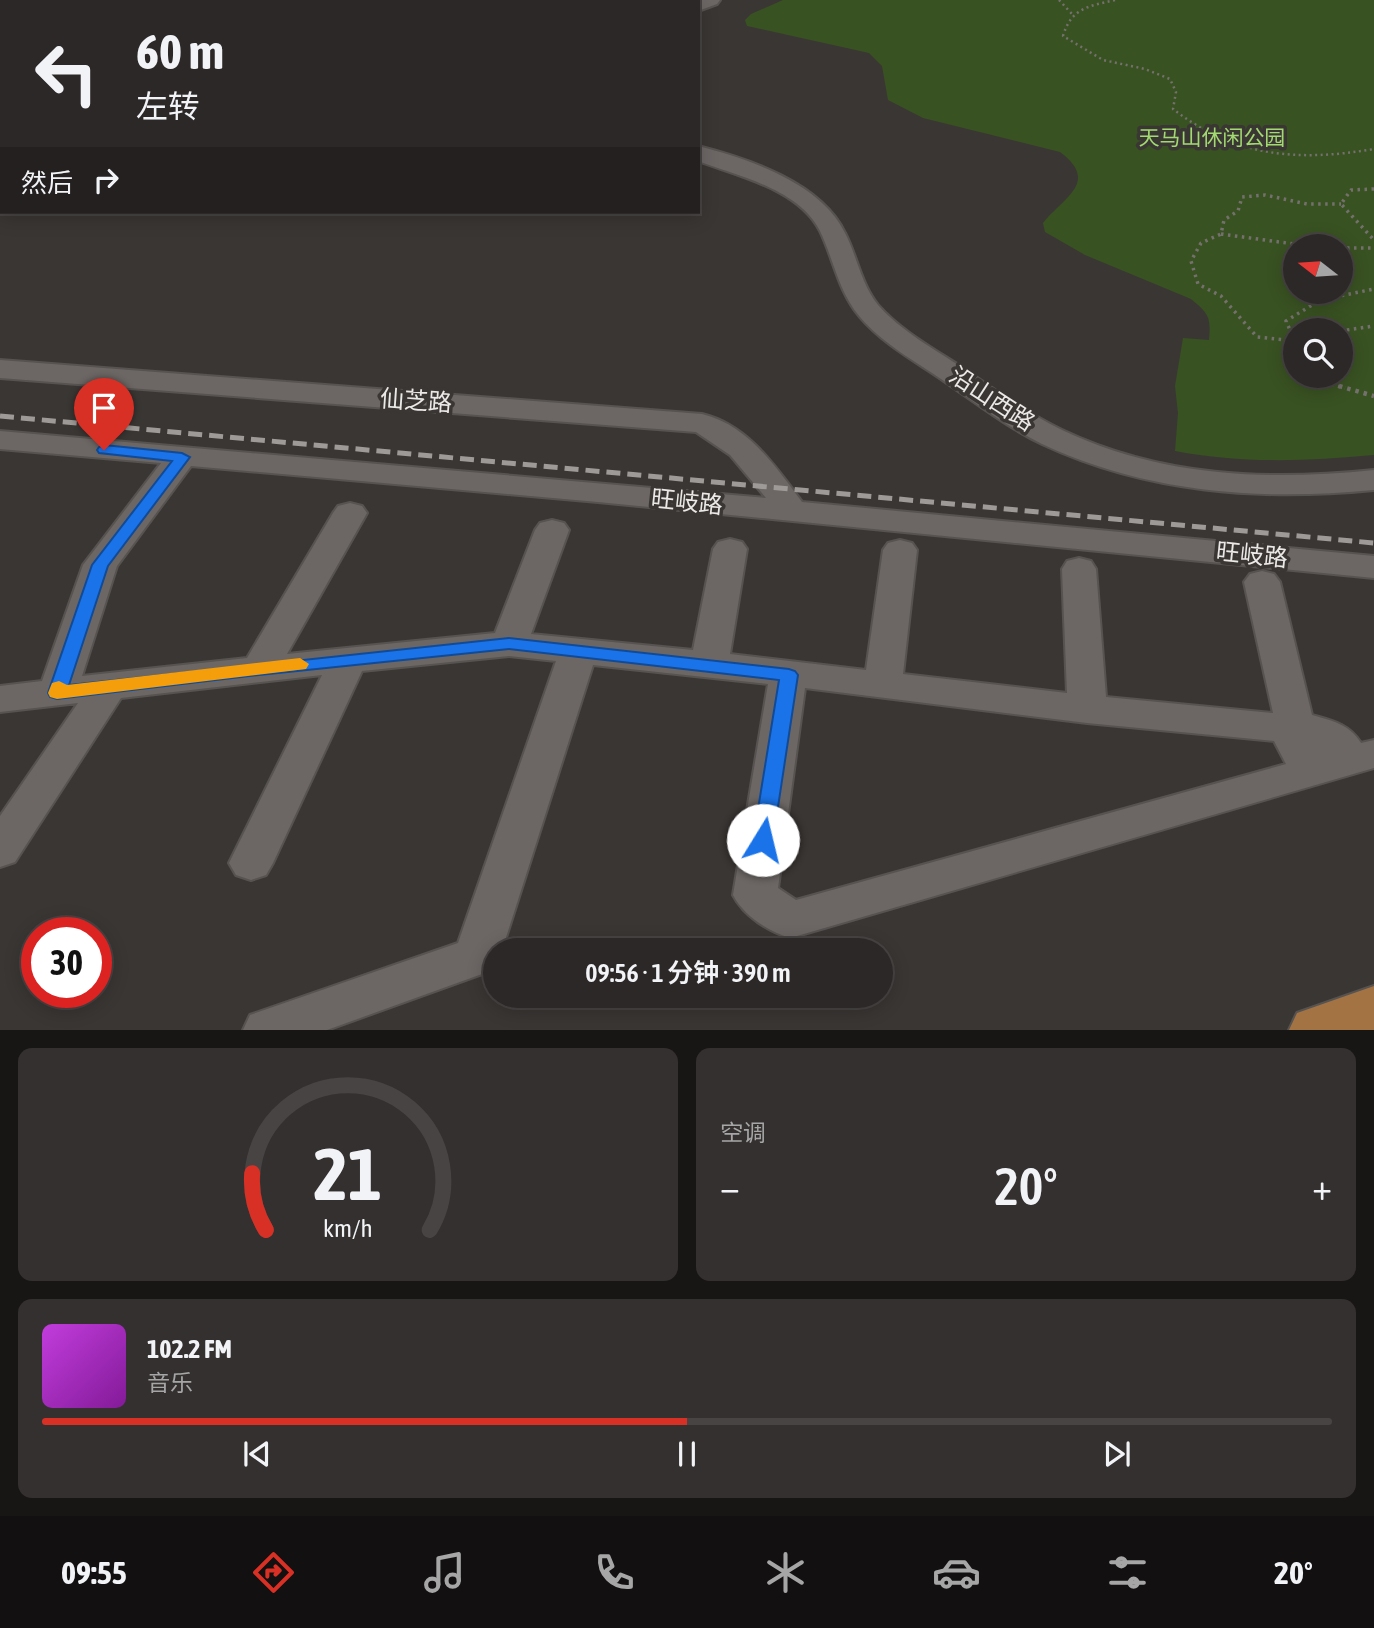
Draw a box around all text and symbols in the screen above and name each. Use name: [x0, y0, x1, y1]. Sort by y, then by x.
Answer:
text: 60 m: [136, 23, 224, 79]
icon: left: [21, 28, 112, 119]
text: 左转: [136, 88, 200, 125]
park label: 天马山休闲公园: [1139, 125, 1286, 149]
icon: right: [87, 161, 125, 199]
text: 然后: [21, 168, 73, 198]
north arrow: [1283, 234, 1353, 304]
map controls: [1283, 234, 1353, 388]
button: search: [1283, 318, 1353, 388]
street label: 沿山西路: [945, 361, 1040, 436]
pin: [74, 378, 134, 450]
street label: 仙芝路: [379, 385, 453, 416]
icon: arrive: [85, 389, 123, 427]
street label: 旺岐路: [650, 484, 724, 519]
street label: 旺岐路: [1215, 537, 1289, 572]
position arrow: [726, 803, 800, 877]
speed limit sign: 30: [21, 917, 112, 1008]
text: 09:56 · 1 分钟 · 390 m: [585, 958, 791, 988]
text: 空调: [720, 1120, 766, 1146]
text: 21: [314, 1133, 382, 1216]
text: 20°: [994, 1156, 1058, 1216]
text: −: [720, 1165, 740, 1208]
text: +: [1312, 1165, 1332, 1208]
text: km/h: [323, 1214, 373, 1242]
text: 102.2 FM: [147, 1334, 232, 1364]
text: 音乐: [147, 1370, 193, 1396]
icon: previous: [238, 1435, 276, 1473]
icon: pause: [668, 1435, 706, 1473]
icon: next: [1098, 1435, 1136, 1473]
icon: directions: [249, 1548, 298, 1597]
icon: music: [420, 1548, 469, 1597]
icon: phone: [590, 1548, 639, 1597]
icon: climate: [761, 1548, 810, 1597]
icon: car: [932, 1548, 981, 1597]
icon: filters: [1103, 1548, 1152, 1597]
text: 09:55: [61, 1554, 127, 1591]
text: 20°: [1274, 1554, 1313, 1591]

